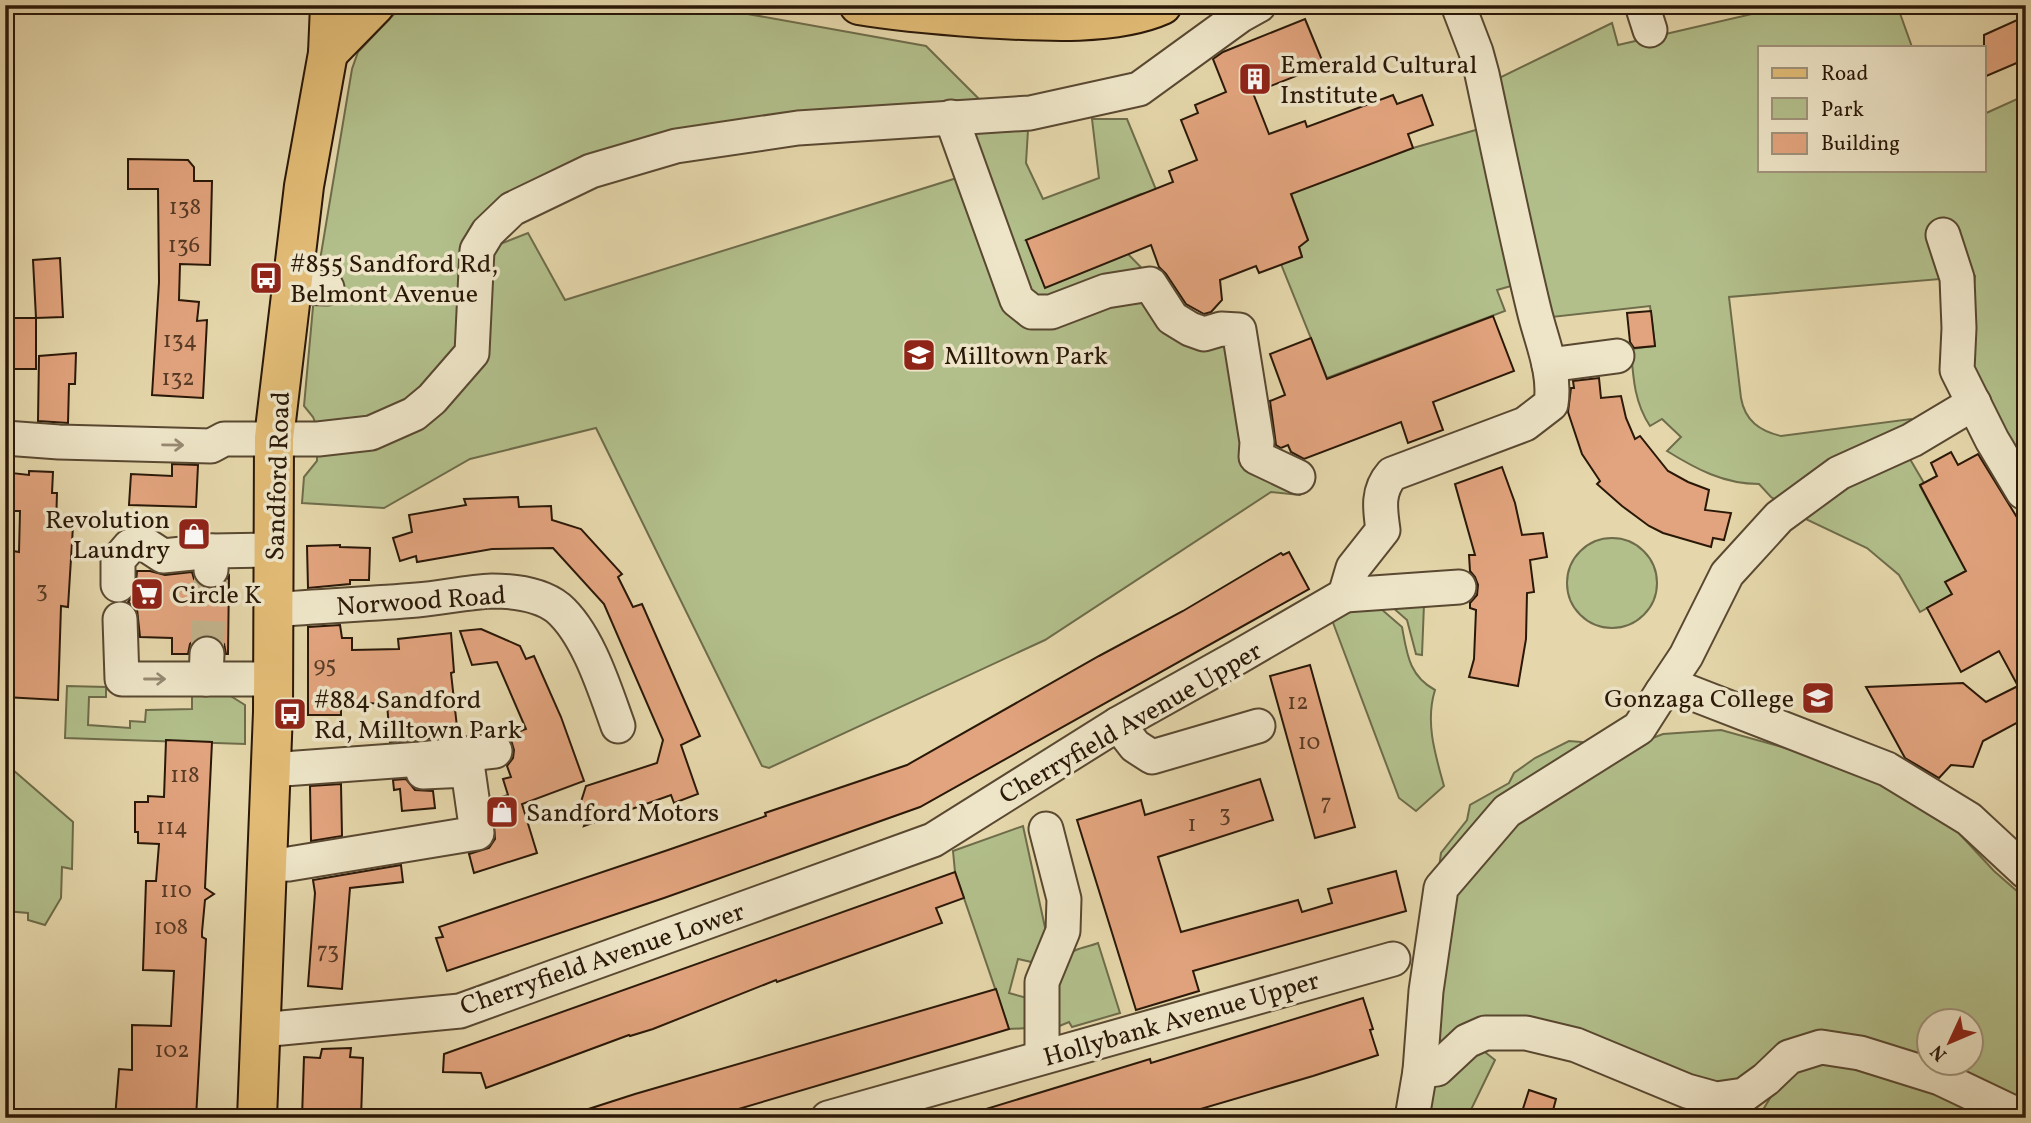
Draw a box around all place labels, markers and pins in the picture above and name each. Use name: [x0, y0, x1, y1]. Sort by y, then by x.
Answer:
place label: Emerald Cultural Institute: [1280, 48, 1477, 114]
building icon: Emerald Cultural Institute: [1236, 60, 1274, 98]
place label: #855 Sandford Rd, Belmont Avenue: [290, 247, 498, 313]
bus stop icon: #855 Sandford Rd, Belmont Avenue: [247, 259, 285, 297]
school or university icon: Milltown Park: [900, 336, 938, 374]
place label: Milltown Park: [944, 339, 1108, 375]
place label: Revolution Laundry: [45, 503, 170, 569]
shop icon: Revolution Laundry: [175, 515, 213, 553]
supermarket icon: Circle K: [128, 575, 166, 613]
place label: Circle K: [172, 578, 262, 614]
school or university icon: Gonzaga College: [1799, 679, 1837, 717]
place label: Gonzaga College: [1604, 682, 1794, 718]
place label: #884 Sandford Rd, Milltown Park: [314, 683, 522, 749]
bus stop icon: #884 Sandford Rd, Milltown Park: [271, 695, 309, 733]
shop icon: Sandford Motors: [483, 793, 521, 831]
place label: Sandford Motors: [526, 796, 719, 832]

